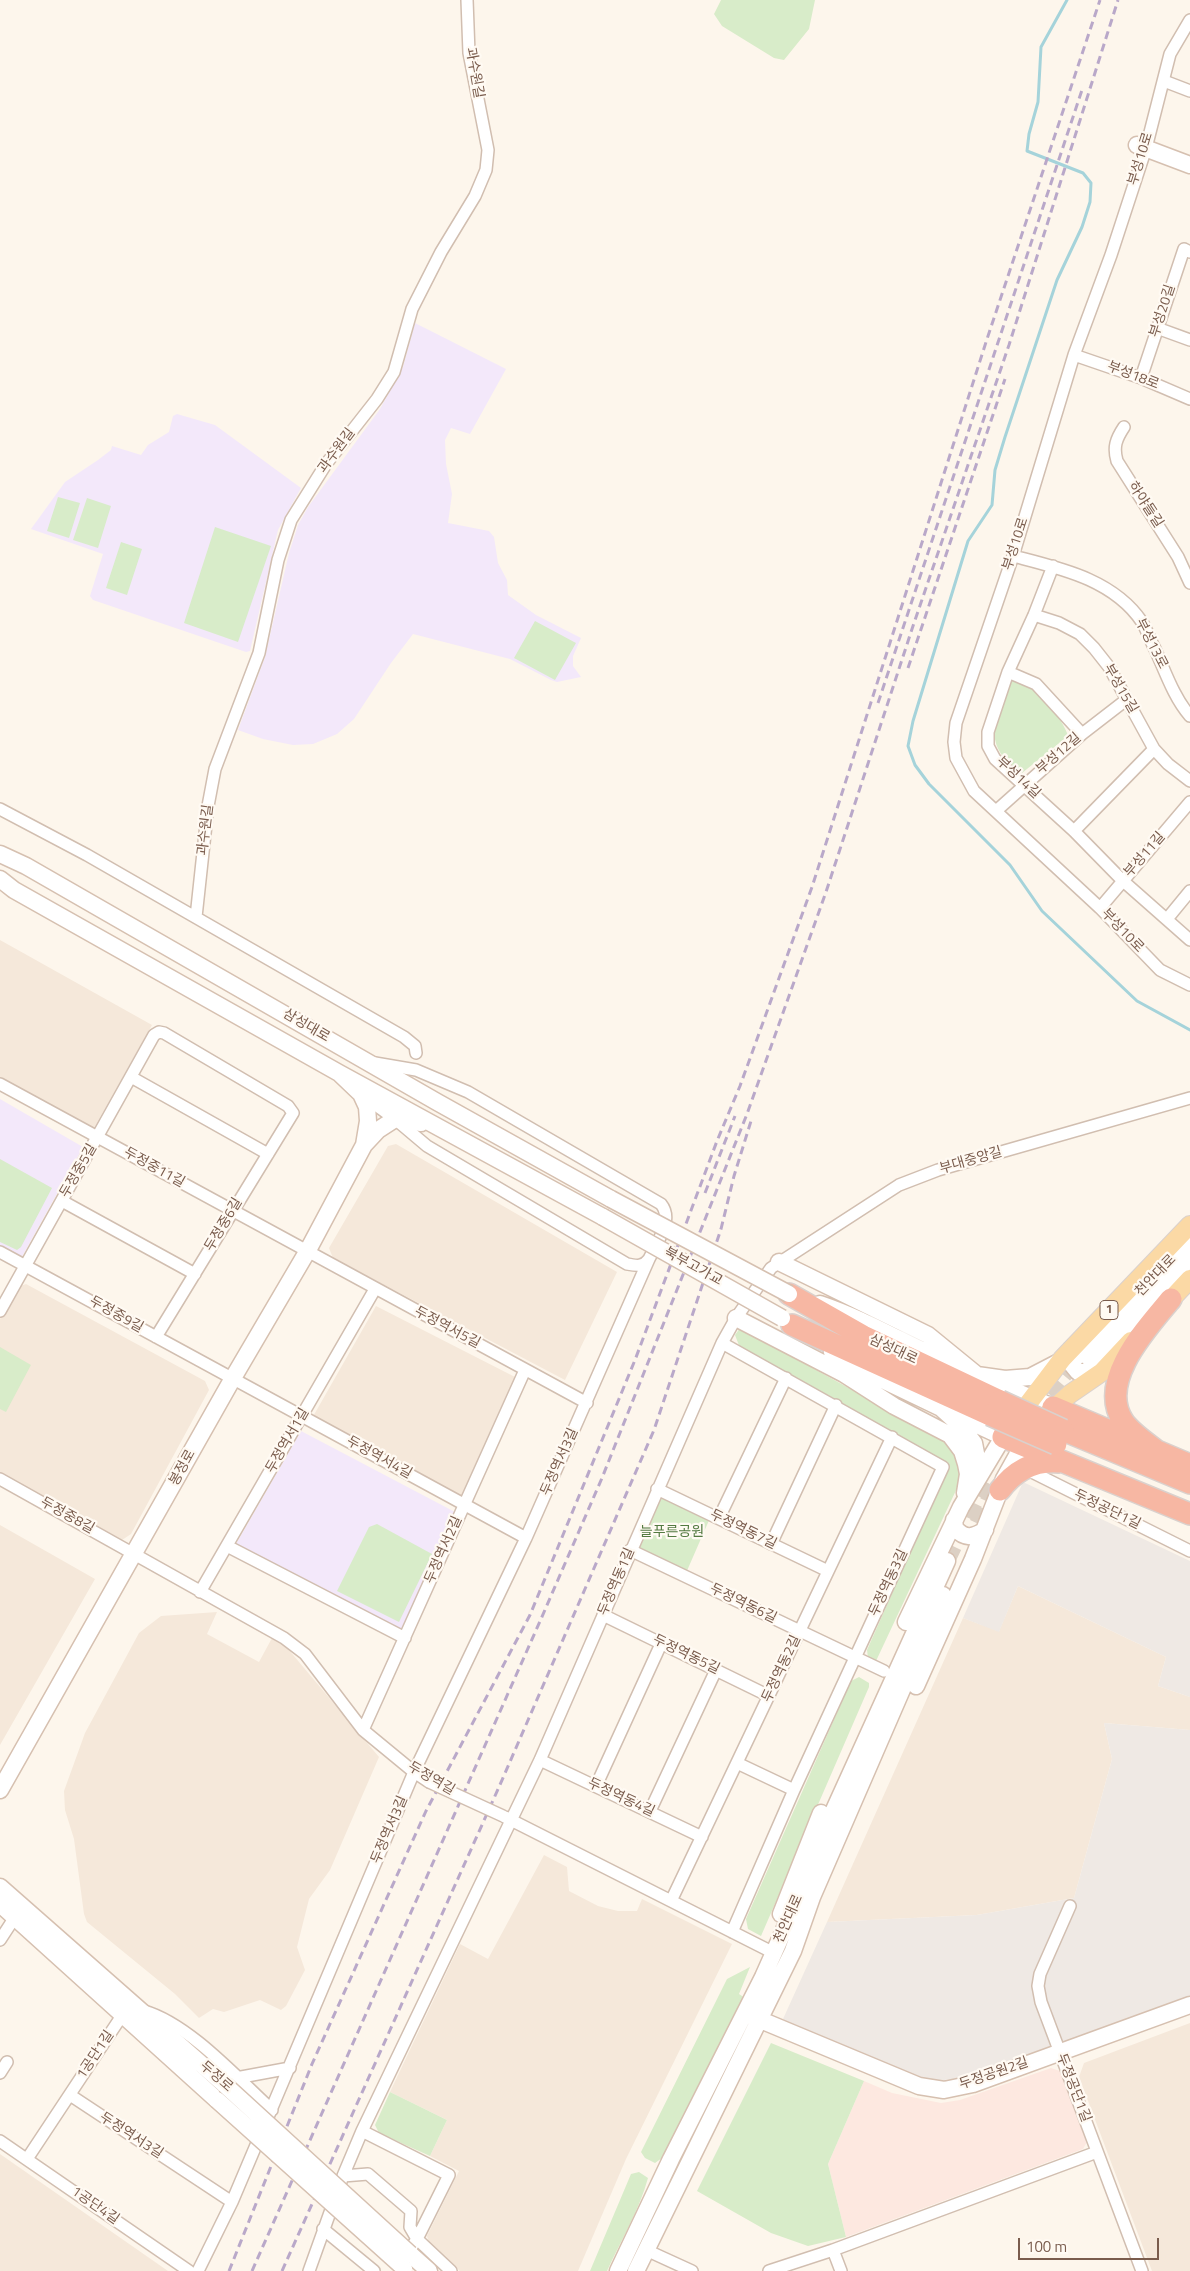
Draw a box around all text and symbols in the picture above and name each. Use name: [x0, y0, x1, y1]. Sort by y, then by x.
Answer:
street label: 과수원길: [461, 46, 487, 100]
street label: 부성10로: [1125, 131, 1157, 187]
street label: 부성20길: [1147, 283, 1179, 339]
street label: 부성18로: [1105, 358, 1161, 394]
street label: 과수원길: [315, 425, 359, 477]
street label: 하야들길: [1124, 479, 1166, 531]
street label: 부성10로: [1000, 516, 1032, 572]
street label: 부성13로: [1131, 616, 1171, 672]
street label: 부성15길: [1099, 661, 1141, 717]
street label: 부성12길: [1033, 730, 1085, 778]
street label: 부성14길: [992, 753, 1044, 803]
street label: 과수원길: [195, 803, 217, 857]
street label: 부성11길: [1121, 829, 1169, 881]
street label: 부성10로: [1097, 906, 1147, 956]
street label: 삼성대로: [279, 1006, 333, 1046]
street label: 두정중5길: [57, 1141, 101, 1201]
street label: 두정중11길: [121, 1144, 187, 1192]
street label: 부대중앙길: [938, 1144, 1004, 1178]
street label: 두정중6길: [202, 1195, 246, 1255]
street label: 북부고가교: [661, 1244, 725, 1290]
street label: 천안대로: [1132, 1252, 1180, 1300]
street label: 두정중9길: [86, 1293, 146, 1337]
road number: 1: [1100, 1300, 1118, 1320]
street label: 두정역서5길: [411, 1304, 483, 1352]
street label: 삼성대로: [866, 1332, 920, 1368]
street label: 두정역서1길: [263, 1406, 313, 1476]
street label: 두정역서3길: [538, 1426, 582, 1498]
street label: 두정역서4길: [343, 1433, 415, 1483]
street label: 봉정로: [166, 1447, 200, 1489]
street label: 두정공단1길: [1071, 1487, 1143, 1533]
street label: 두정중8길: [37, 1494, 97, 1538]
street label: 두정역동7길: [707, 1507, 779, 1553]
street label: 두정역서2길: [422, 1514, 466, 1586]
park label: 늘푸른공원: [640, 1525, 704, 1541]
street label: 두정역동1길: [595, 1545, 639, 1619]
street label: 두정역동3길: [866, 1547, 912, 1619]
street label: 두정역동6길: [707, 1581, 779, 1627]
street label: 두정역동5길: [650, 1632, 722, 1678]
street label: 두정역동2길: [759, 1633, 805, 1705]
street label: 두정역길: [404, 1759, 458, 1799]
street label: 두정역동4길: [585, 1775, 657, 1821]
street label: 두정역서3길: [368, 1793, 412, 1867]
street label: 천안대로: [771, 1892, 807, 1946]
street label: 1공단1길: [74, 2028, 118, 2082]
street label: 두정공단1길: [1052, 2051, 1094, 2125]
street label: 두정공원2길: [957, 2054, 1031, 2094]
street label: 두정로: [196, 2058, 236, 2096]
street label: 두정역서3길: [96, 2109, 166, 2163]
street label: 1공단4길: [68, 2184, 122, 2228]
scale bar: [1020, 2228, 1161, 2260]
text: 100 m: [1026, 2235, 1067, 2258]

